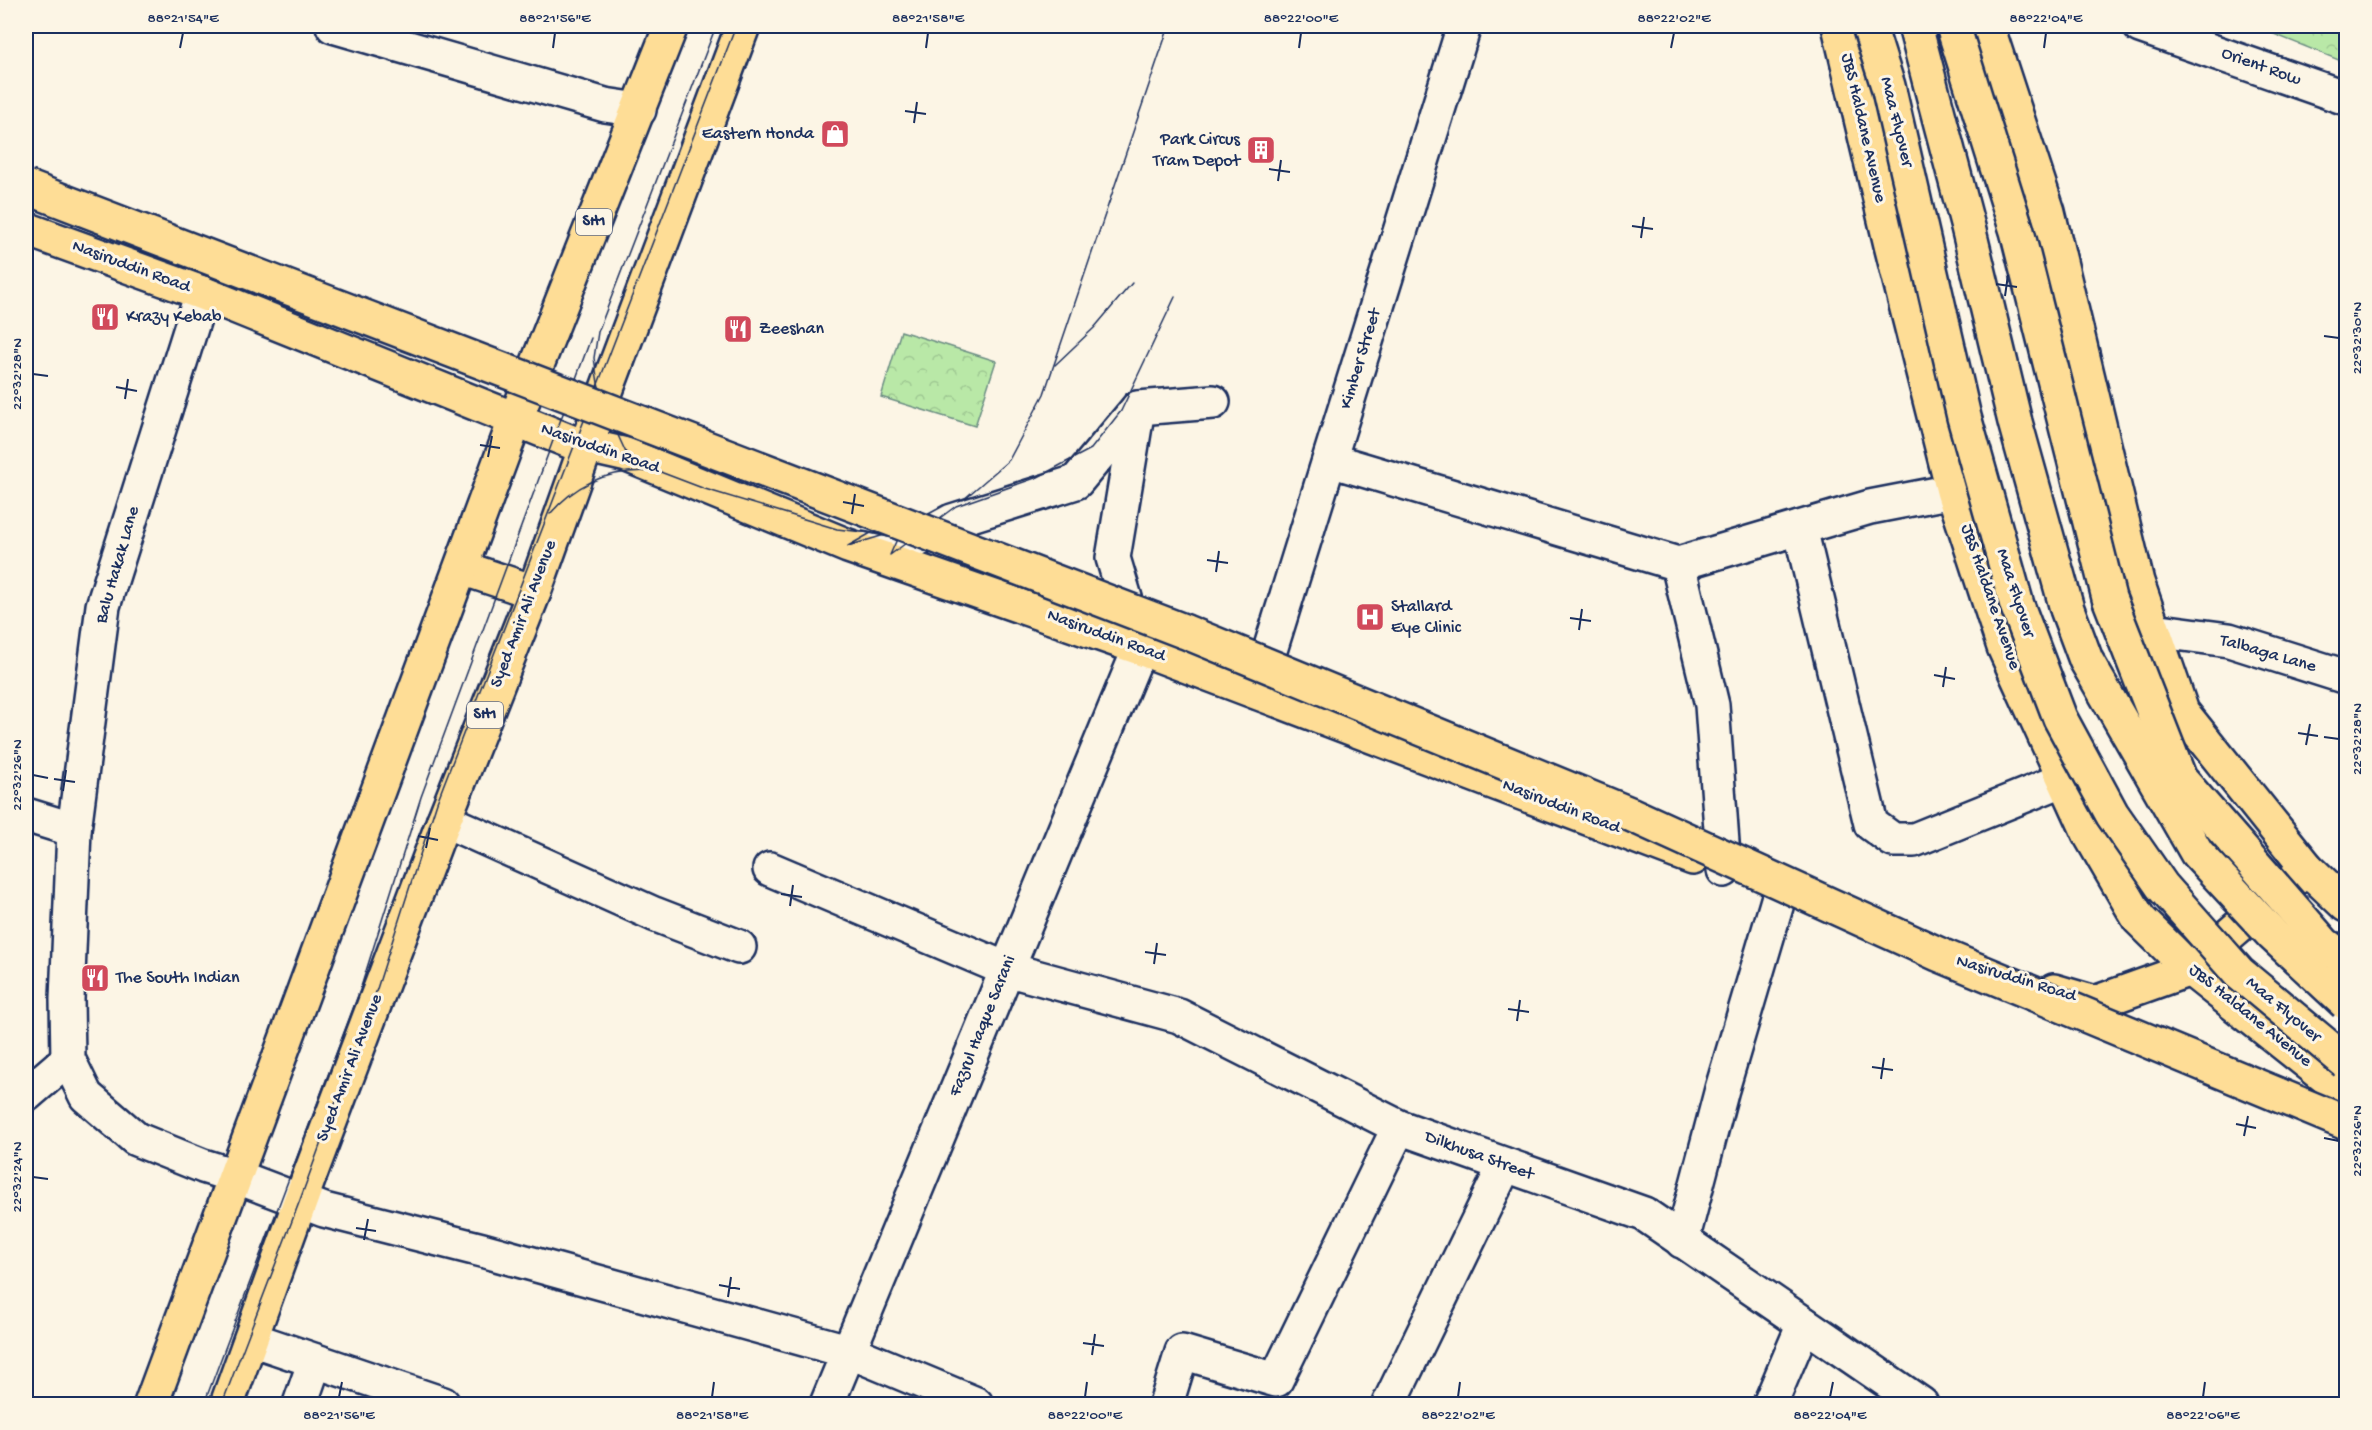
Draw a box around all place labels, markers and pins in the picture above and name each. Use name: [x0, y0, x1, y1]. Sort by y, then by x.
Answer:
shop icon: Eastern Honda: [819, 118, 851, 150]
place label: Eastern Honda: [702, 124, 815, 145]
place label: Park Circus Tram Depot: [1152, 130, 1242, 172]
building icon: Park Circus Tram Depot: [1245, 134, 1277, 166]
restaurant icon: Krazy Kebab: [89, 301, 121, 333]
place label: Krazy Kebab: [126, 307, 222, 328]
restaurant icon: Zeeshan: [722, 313, 754, 345]
place label: Zeeshan: [759, 319, 825, 340]
place label: Stallard Eye Clinic: [1391, 597, 1462, 639]
hospital icon: Stallard Eye Clinic: [1354, 601, 1386, 633]
restaurant icon: The South Indian: [79, 962, 111, 994]
place label: The South Indian: [115, 968, 240, 989]

